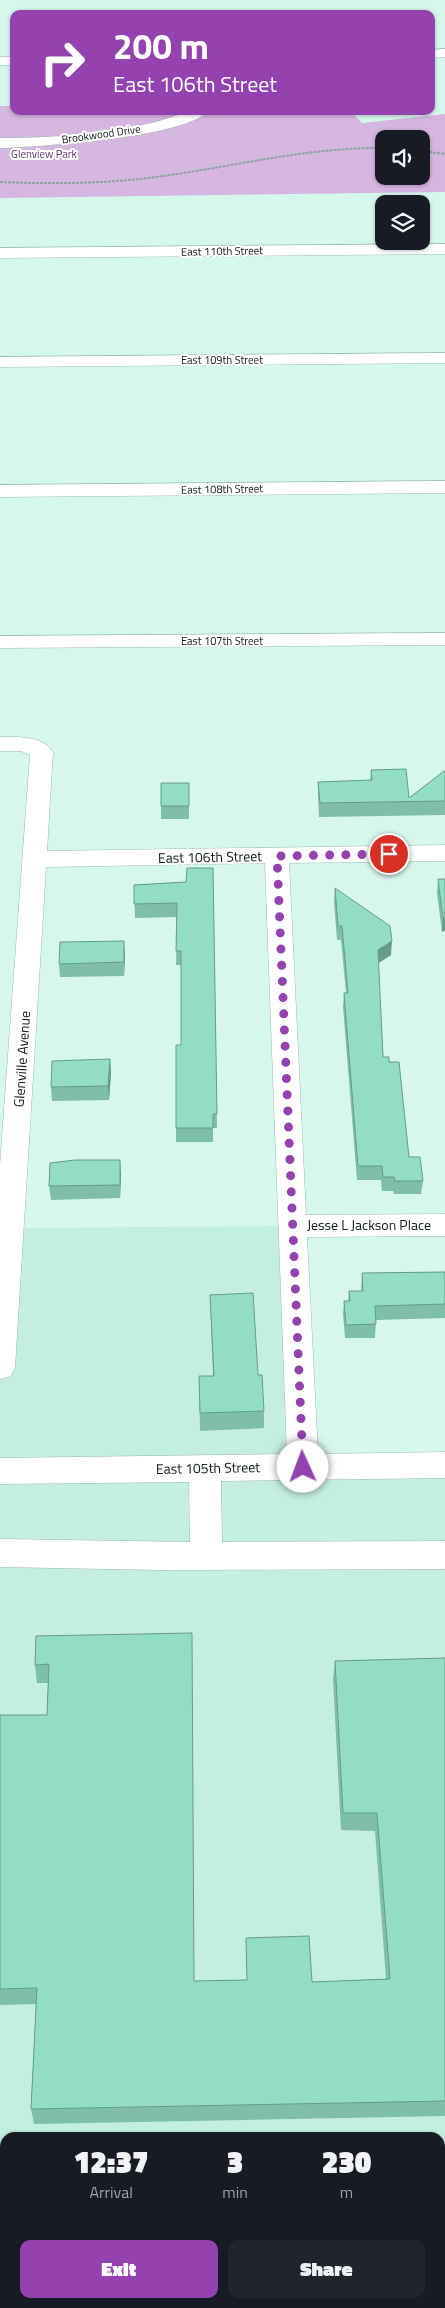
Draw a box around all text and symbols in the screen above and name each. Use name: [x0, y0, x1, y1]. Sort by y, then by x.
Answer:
text: 200 m: [113, 19, 209, 73]
icon: right: [30, 30, 95, 95]
text: East 106th Street: [113, 67, 277, 101]
street label: Brookwood Drive: [60, 120, 142, 147]
map controls: [375, 130, 430, 250]
button: sound: [375, 130, 430, 185]
park label: Glenview Park: [11, 146, 78, 162]
button: layers: [375, 195, 430, 250]
street label: East 110th Street: [181, 242, 263, 260]
street label: East 109th Street: [181, 352, 263, 368]
street label: East 108th Street: [181, 480, 263, 498]
street label: East 107th Street: [181, 633, 263, 649]
pin: [368, 833, 410, 875]
icon: arrive: [375, 840, 403, 868]
street label: East 106th Street: [158, 845, 262, 868]
street label: Glenville Avenue: [8, 1010, 35, 1108]
street label: Jesse L Jackson Place: [307, 1214, 431, 1235]
position arrow: [276, 1440, 328, 1492]
street label: East 105th Street: [156, 1456, 260, 1479]
text: 12:37: [74, 2139, 148, 2185]
text: 3: [227, 2139, 243, 2185]
text: 230: [322, 2139, 371, 2185]
text: Arrival: [89, 2180, 133, 2204]
text: min: [222, 2180, 248, 2204]
text: m: [340, 2180, 353, 2204]
button: Exit: [20, 2240, 218, 2298]
button: Share: [228, 2240, 425, 2298]

